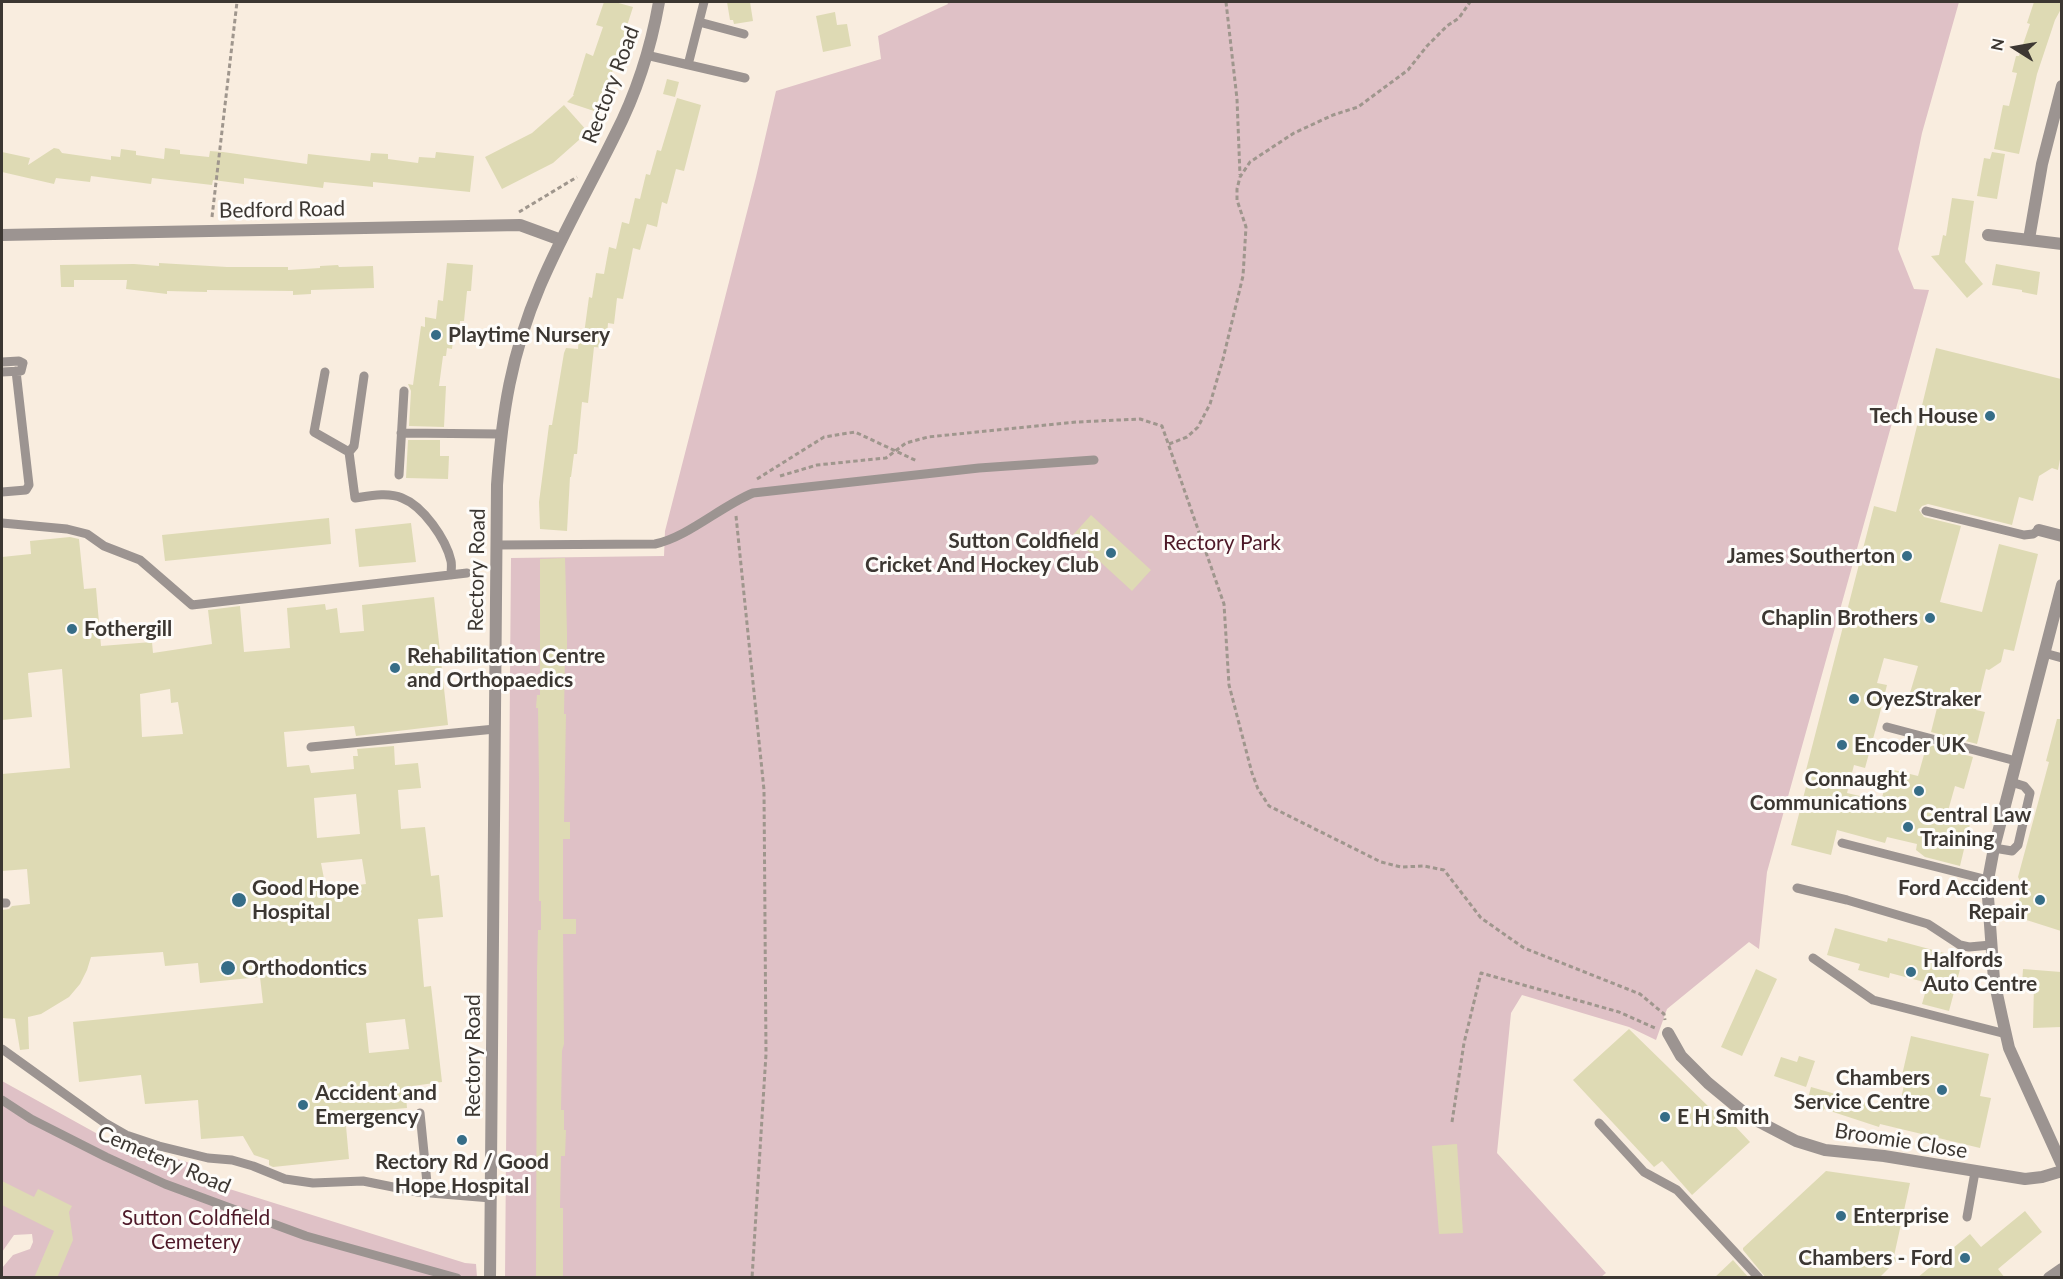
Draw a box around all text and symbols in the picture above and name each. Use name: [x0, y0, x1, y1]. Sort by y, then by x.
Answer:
north arrow: [1985, 18, 2045, 78]
street label: Rectory Road: [577, 23, 645, 147]
text: N: [1986, 37, 2007, 52]
street label: Bedford Road: [219, 196, 345, 224]
place label: Playtime Nursery: [448, 322, 610, 348]
marker: Playtime Nursery: [429, 328, 443, 342]
place label: Tech House: [1869, 403, 1978, 429]
marker: Tech House: [1983, 409, 1997, 423]
street label: Rectory Road: [463, 508, 491, 632]
place label: Sutton Coldfield Cricket And Hockey Club: [865, 528, 1099, 578]
park label: Rectory Park: [1163, 530, 1281, 556]
place label: James Southerton: [1727, 543, 1895, 569]
marker: Sutton Coldfield Cricket And Hockey Club: [1104, 546, 1118, 560]
marker: James Southerton: [1900, 549, 1914, 563]
place label: Chaplin Brothers: [1761, 605, 1918, 631]
marker: Chaplin Brothers: [1923, 611, 1937, 625]
place label: Fothergill: [84, 616, 172, 642]
marker: Fothergill: [65, 622, 79, 636]
place label: Rehabilitation Centre and Orthopaedics: [407, 643, 605, 693]
marker: Rehabilitation Centre and Orthopaedics: [388, 661, 402, 675]
place label: OyezStraker: [1866, 686, 1981, 712]
marker: OyezStraker: [1847, 692, 1861, 706]
place label: Encoder UK: [1854, 732, 1966, 758]
marker: Encoder UK: [1835, 738, 1849, 752]
place label: Connaught Communications: [1750, 766, 1907, 816]
marker: Connaught Communications: [1912, 784, 1926, 798]
place label: Central Law Training: [1920, 802, 2031, 852]
marker: Central Law Training: [1901, 820, 1915, 834]
place label: Good Hope Hospital: [252, 875, 359, 925]
place label: Ford Accident Repair: [1898, 875, 2028, 925]
marker: Good Hope Hospital: [230, 891, 248, 909]
marker: Ford Accident Repair: [2033, 893, 2047, 907]
place label: Halfords Auto Centre: [1923, 947, 2037, 997]
place label: Orthodontics: [242, 955, 367, 981]
marker: Orthodontics: [219, 959, 237, 977]
marker: Halfords Auto Centre: [1904, 965, 1918, 979]
street label: Rectory Road: [460, 994, 486, 1118]
place label: Chambers Service Centre: [1794, 1065, 1930, 1115]
place label: Accident and Emergency: [315, 1080, 437, 1130]
marker: Chambers Service Centre: [1935, 1083, 1949, 1097]
marker: Accident and Emergency: [296, 1098, 310, 1112]
place label: E H Smith: [1677, 1104, 1769, 1130]
marker: E H Smith: [1658, 1110, 1672, 1124]
street label: Broomie Close: [1833, 1118, 1969, 1164]
street label: Cemetery Road: [94, 1121, 234, 1199]
marker: Rectory Rd / Good Hope Hospital: [455, 1133, 469, 1147]
place label: Rectory Rd / Good Hope Hospital: [375, 1149, 549, 1199]
place label: Enterprise: [1853, 1203, 1949, 1229]
park label: Sutton Coldfield Cemetery: [122, 1205, 270, 1255]
marker: Enterprise: [1834, 1209, 1848, 1223]
place label: Chambers - Ford: [1798, 1245, 1953, 1271]
marker: Chambers - Ford: [1958, 1251, 1972, 1265]

